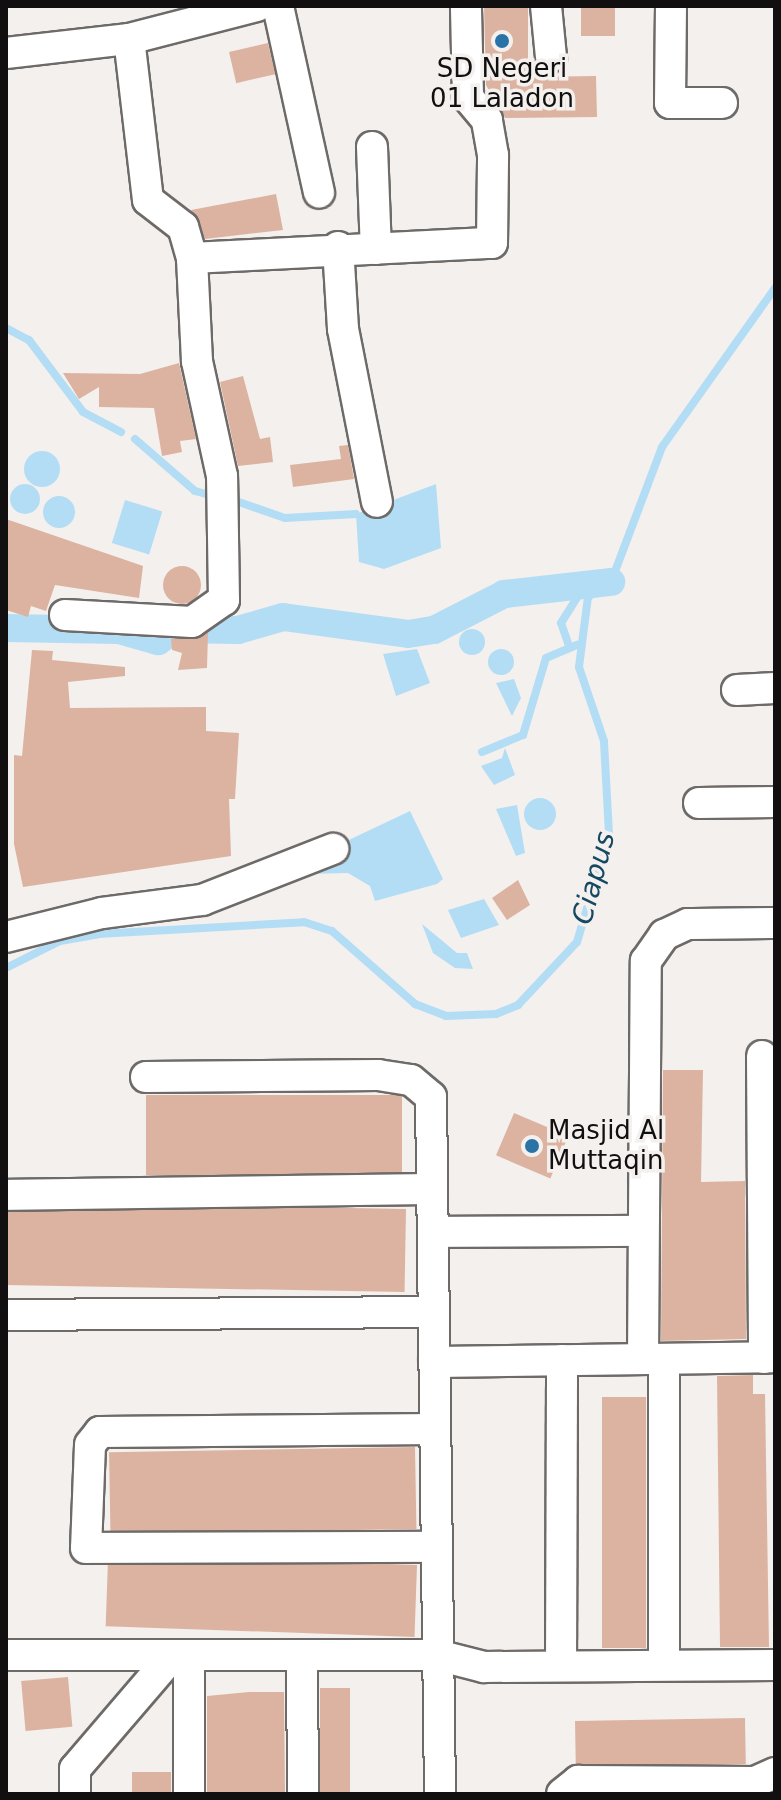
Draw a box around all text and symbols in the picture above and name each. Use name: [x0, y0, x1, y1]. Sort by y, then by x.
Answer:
marker: SD Negeri 01 Laladon: [493, 32, 511, 50]
place label: SD Negeri 01 Laladon: [430, 53, 574, 114]
water label: Ciapus: [566, 828, 622, 928]
place label: Masjid Al Muttaqin: [548, 1115, 664, 1176]
marker: Masjid Al Muttaqin: [523, 1137, 541, 1155]

